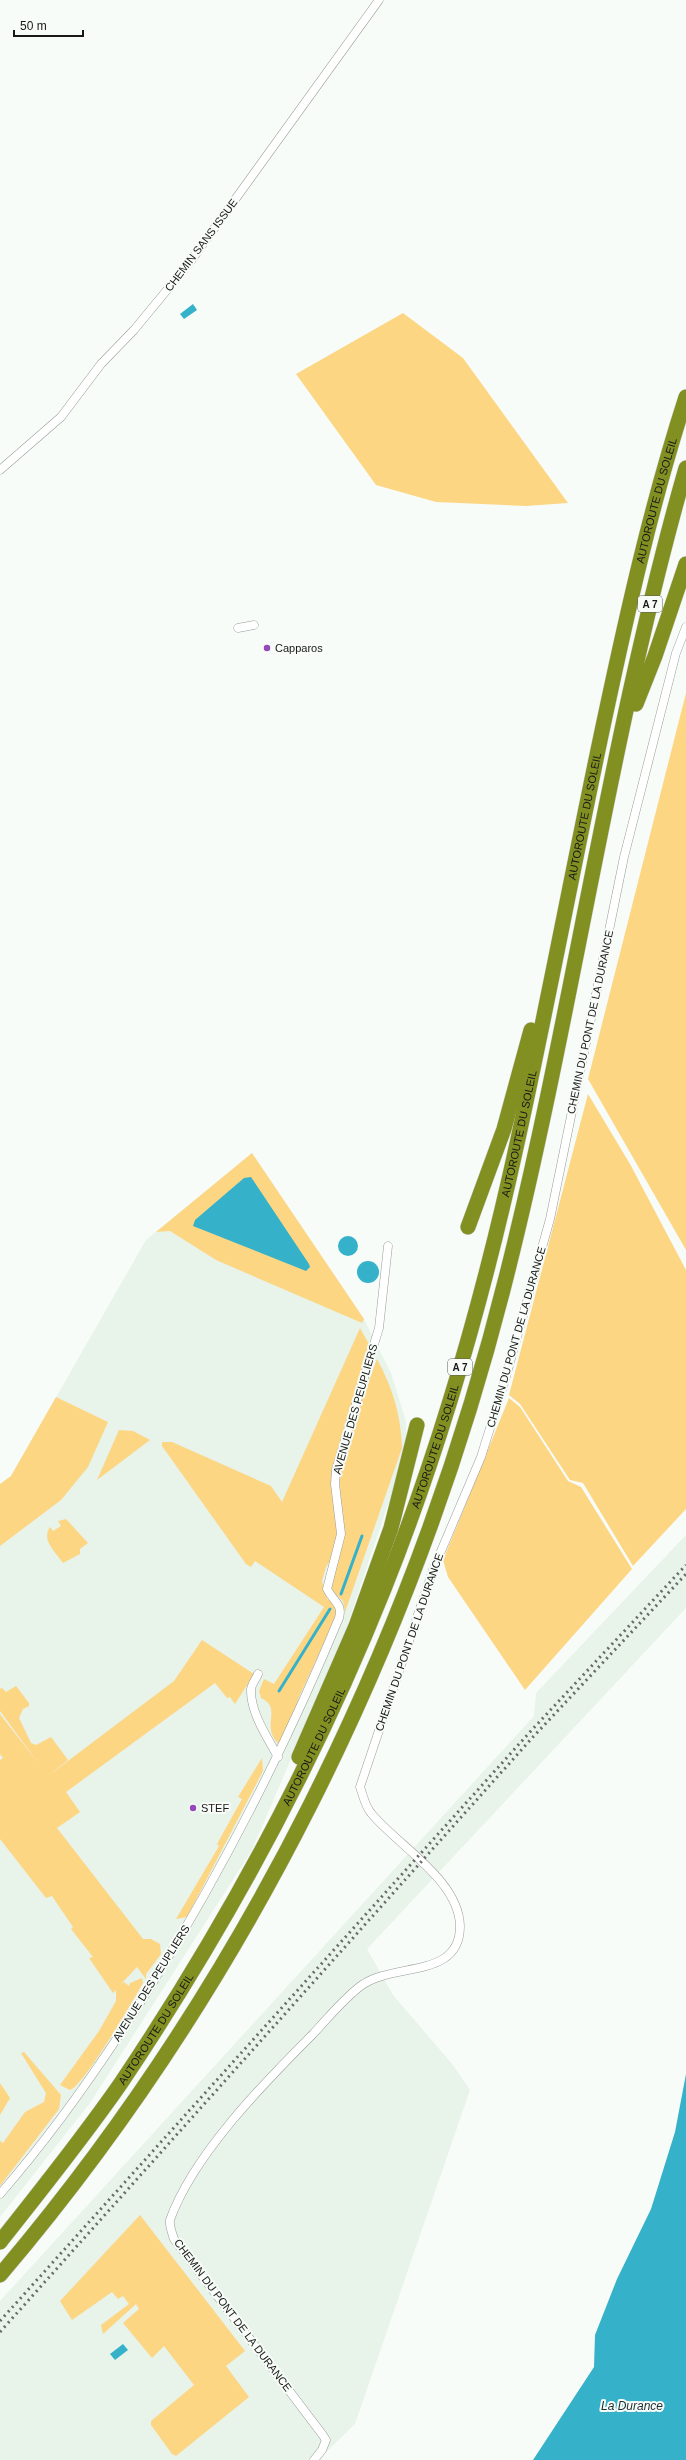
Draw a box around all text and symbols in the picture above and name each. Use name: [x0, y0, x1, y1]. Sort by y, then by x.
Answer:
scale bar: [14, 12, 83, 38]
text: 50 m: [20, 19, 47, 33]
street label: CHEMIN SANS ISSUE: [162, 196, 240, 294]
street label: AUTOROUTE DU SOLEIL: [634, 436, 679, 564]
road number: A 7: [638, 596, 662, 612]
place label: Capparos: [275, 642, 323, 654]
marker: Capparos: [262, 643, 272, 653]
street label: AUTOROUTE DU SOLEIL: [566, 752, 603, 881]
street label: CHEMIN DU PONT DE LA DURANCE: [565, 929, 615, 1115]
street label: AUTOROUTE DU SOLEIL: [499, 1069, 539, 1198]
street label: CHEMIN DU PONT DE LA DURANCE: [484, 1245, 548, 1429]
street label: AVENUE DES PEUPLIERS: [331, 1343, 379, 1475]
road number: A 7: [448, 1359, 472, 1375]
street label: AUTOROUTE DU SOLEIL: [409, 1383, 461, 1510]
street label: CHEMIN DU PONT DE LA DURANCE: [373, 1551, 445, 1733]
street label: AUTOROUTE DU SOLEIL: [280, 1686, 347, 1808]
place label: STEF: [201, 1802, 229, 1814]
marker: STEF: [188, 1803, 198, 1813]
street label: AVENUE DES PEUPLIERS: [110, 1923, 192, 2043]
street label: AUTOROUTE DU SOLEIL: [116, 1971, 196, 2087]
street label: CHEMIN DU PONT DE LA DURANCE: [172, 2237, 294, 2393]
water label: La Durance: [601, 2399, 663, 2413]

